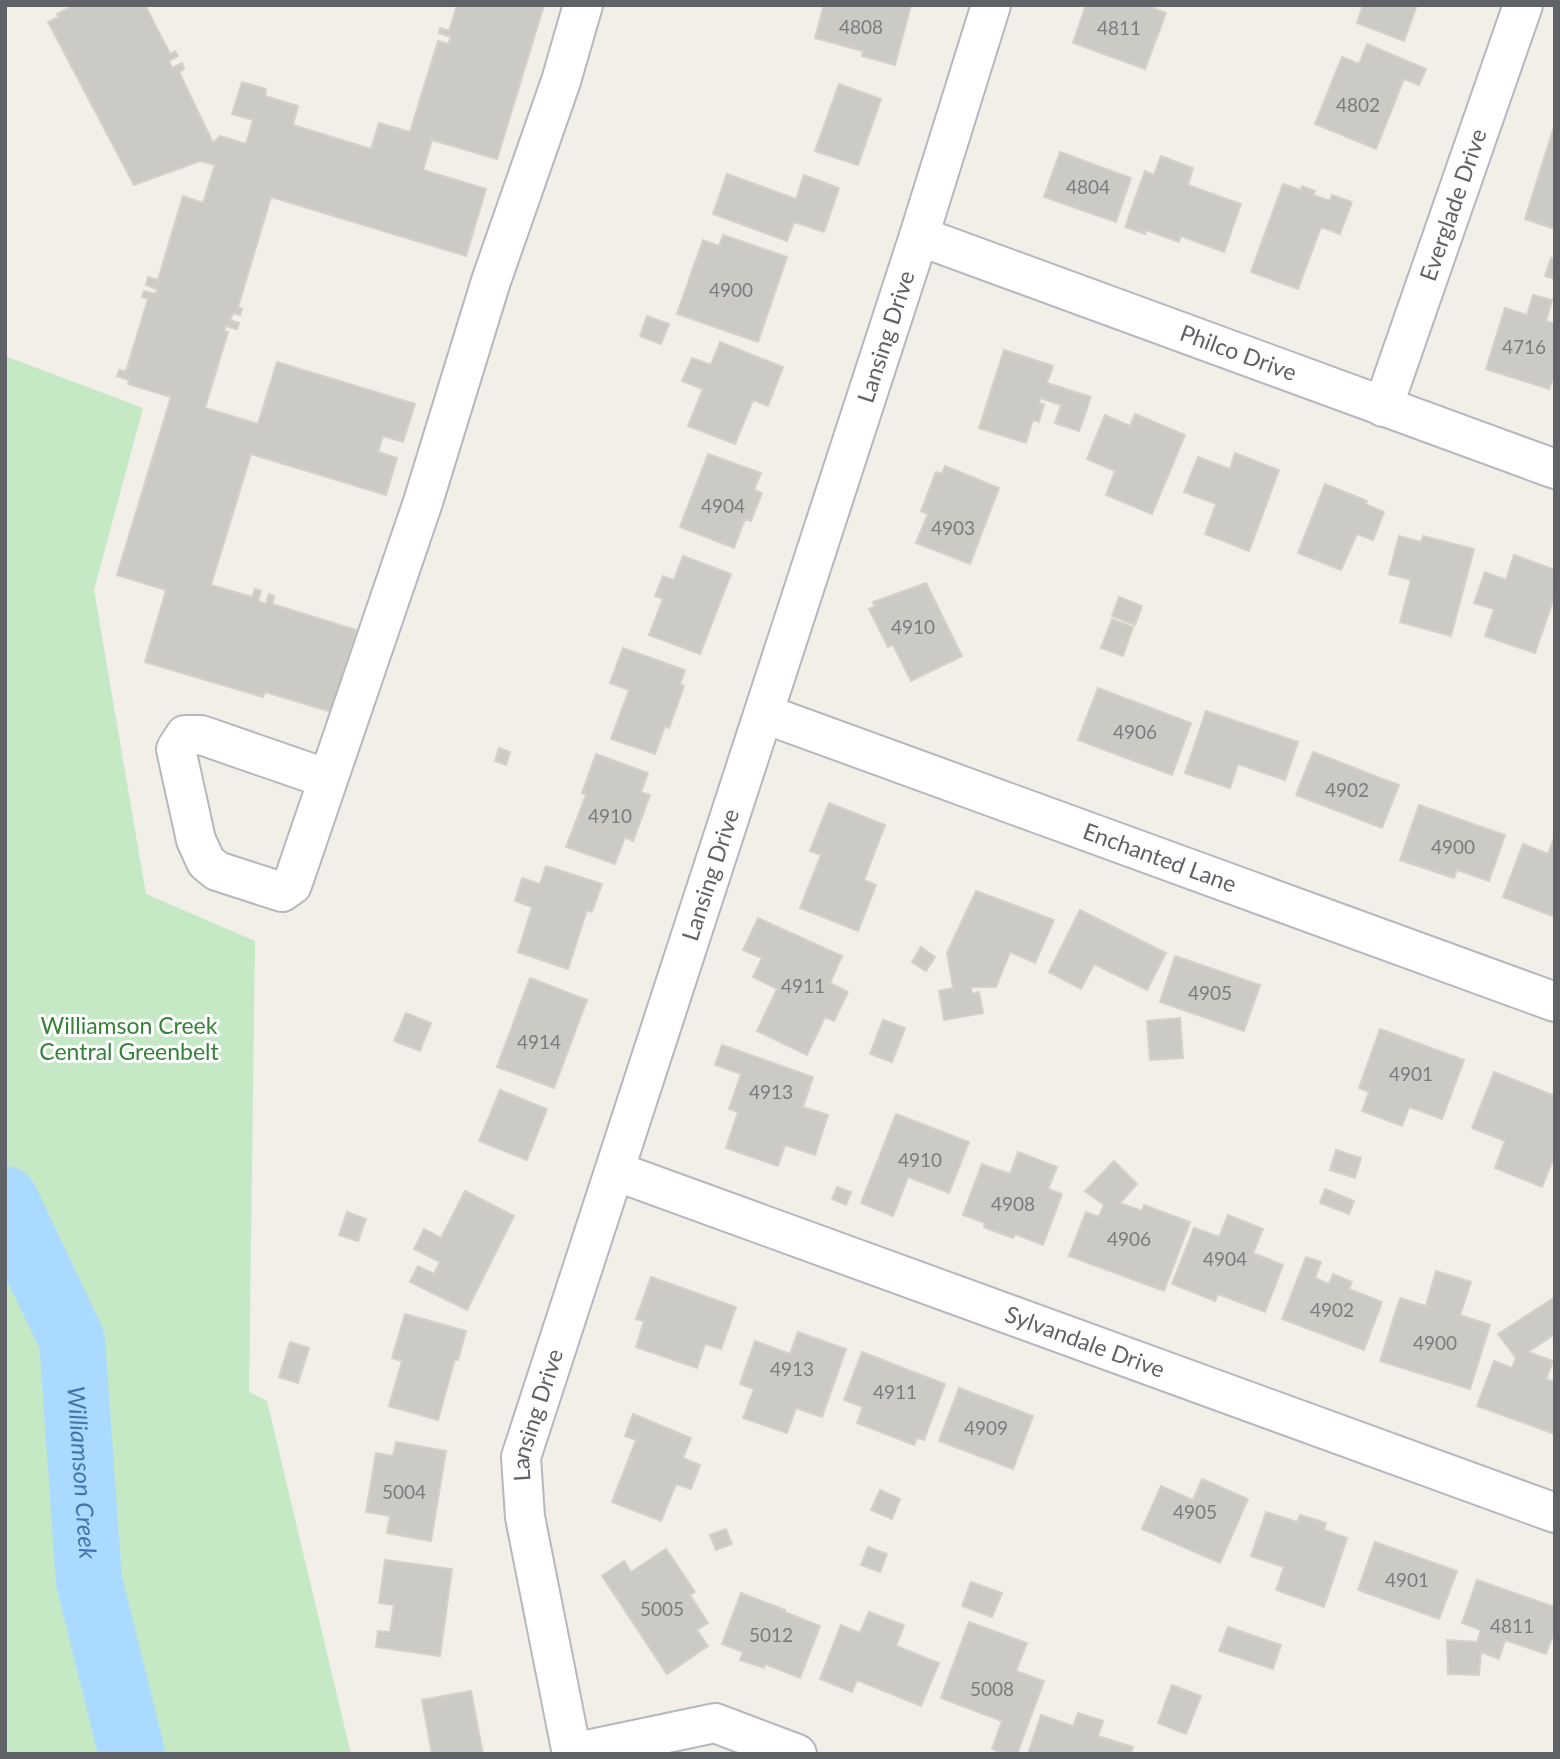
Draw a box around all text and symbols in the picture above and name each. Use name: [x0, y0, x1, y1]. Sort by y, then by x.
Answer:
house number: 4808: [839, 15, 883, 38]
house number: 4811: [1097, 16, 1141, 39]
house number: 4802: [1336, 93, 1380, 116]
street label: Everglade Drive: [1413, 125, 1492, 284]
house number: 4804: [1066, 175, 1110, 198]
street label: Lansing Drive: [851, 267, 920, 406]
house number: 4900: [709, 278, 753, 301]
street label: Philco Drive: [1176, 318, 1301, 386]
house number: 4716: [1502, 335, 1546, 358]
house number: 4904: [701, 494, 745, 517]
house number: 4903: [931, 516, 975, 539]
house number: 4910: [891, 615, 935, 638]
house number: 4906: [1113, 720, 1157, 743]
house number: 4902: [1325, 778, 1369, 801]
house number: 4910: [588, 804, 632, 827]
street label: Lansing Drive: [675, 805, 744, 944]
street label: Enchanted Lane: [1079, 816, 1240, 898]
house number: 4900: [1431, 835, 1475, 858]
house number: 4911: [781, 974, 825, 997]
house number: 4905: [1188, 981, 1232, 1004]
park label: Williamson Creek Central Greenbelt: [39, 1011, 219, 1065]
house number: 4914: [517, 1030, 561, 1053]
house number: 4901: [1389, 1062, 1433, 1085]
house number: 4913: [749, 1080, 793, 1103]
house number: 4910: [898, 1148, 942, 1171]
house number: 4908: [991, 1192, 1035, 1215]
house number: 4906: [1107, 1227, 1151, 1250]
house number: 4904: [1203, 1247, 1247, 1270]
house number: 4902: [1310, 1298, 1354, 1321]
street label: Sylvandale Drive: [1002, 1299, 1169, 1383]
house number: 4900: [1413, 1331, 1457, 1354]
street label: Lansing Drive: [506, 1345, 568, 1482]
house number: 4913: [770, 1357, 814, 1380]
house number: 4911: [873, 1380, 917, 1403]
water label: Williamson Creek: [62, 1385, 103, 1561]
house number: 4909: [964, 1416, 1008, 1439]
house number: 5004: [382, 1480, 426, 1503]
house number: 4905: [1173, 1500, 1217, 1523]
house number: 4901: [1385, 1568, 1429, 1591]
house number: 5005: [640, 1597, 684, 1620]
house number: 4811: [1490, 1614, 1534, 1637]
house number: 5012: [749, 1623, 793, 1646]
house number: 5008: [970, 1677, 1014, 1700]

